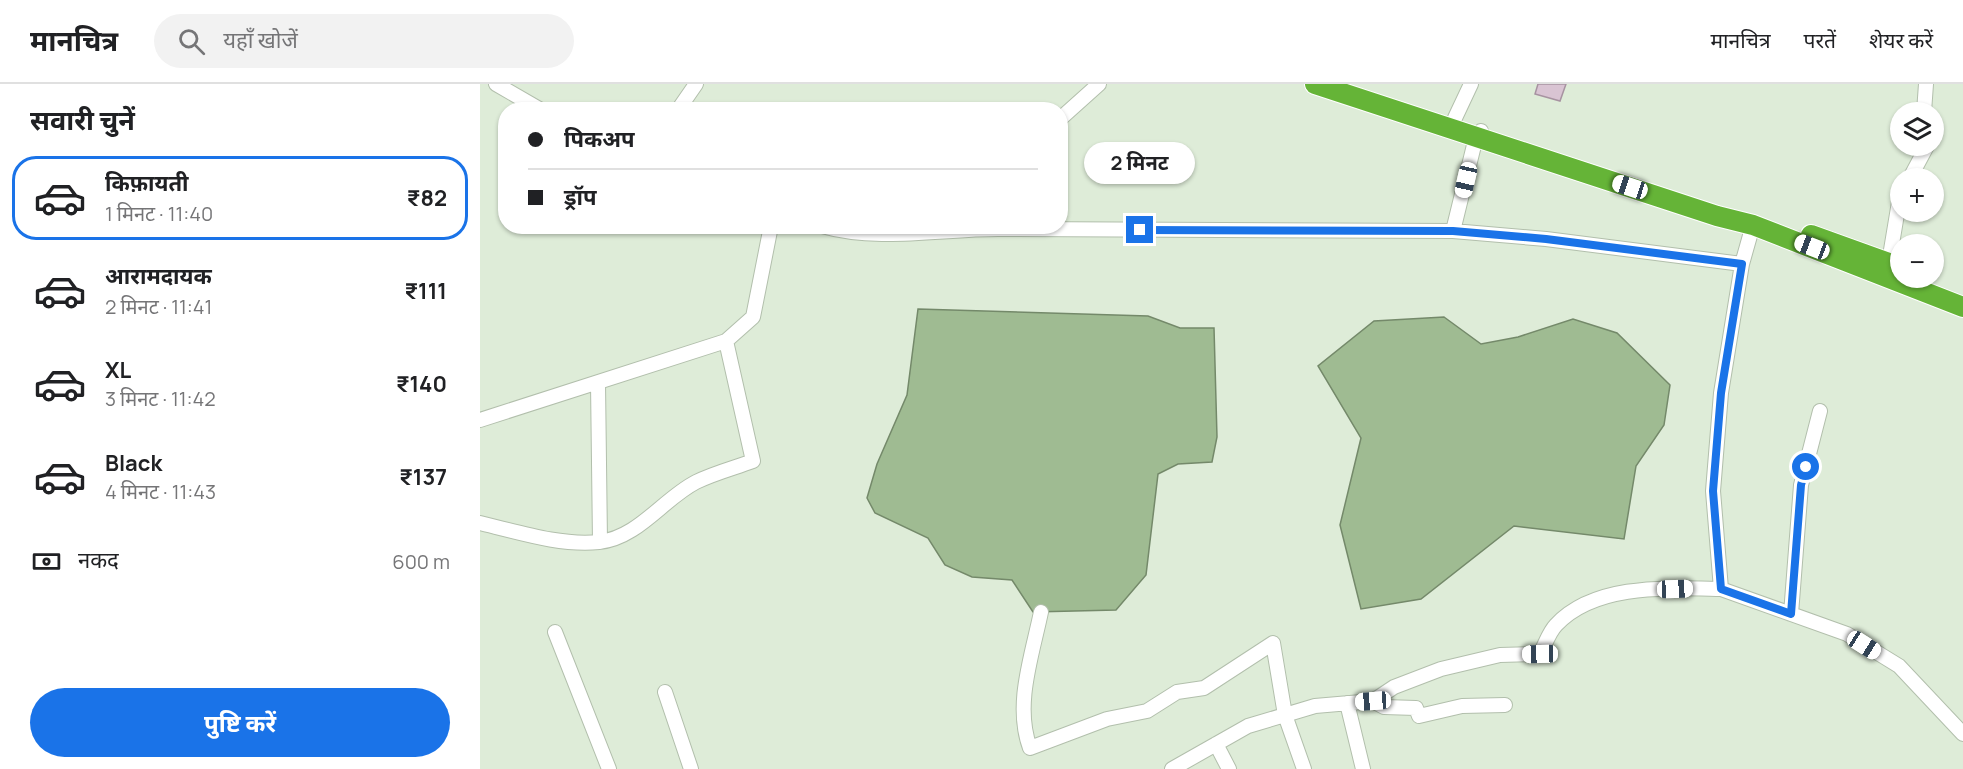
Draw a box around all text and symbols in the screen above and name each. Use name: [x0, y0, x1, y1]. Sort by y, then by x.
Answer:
search box: [154, 14, 574, 68]
text: मानचित्र: [30, 21, 118, 59]
icon: search: [175, 25, 208, 58]
text: यहाँ खोजें: [223, 25, 298, 55]
text: मानचित्र: [1711, 26, 1771, 54]
text: परतें: [1804, 26, 1836, 54]
text: शेयर करें: [1869, 26, 1933, 54]
text: सवारी चुनें: [30, 101, 135, 138]
map controls: [1890, 102, 1944, 288]
button: layers: [1890, 102, 1944, 156]
text: पिकअप: [564, 124, 635, 154]
callout: 2 मिनट: [1084, 143, 1196, 185]
text: 2 मिनट: [1111, 149, 1168, 176]
car: [1453, 160, 1479, 200]
text: किफ़ायती: [105, 168, 189, 198]
button: +: [1890, 168, 1944, 222]
icon: car: [33, 171, 87, 225]
car: [1610, 173, 1650, 201]
text: ड्रॉप: [564, 182, 597, 212]
text: ₹82: [407, 183, 447, 213]
text: 1 मिनट · 11:40: [105, 200, 213, 227]
route end: [1126, 216, 1153, 243]
car: [1792, 232, 1832, 262]
button: −: [1890, 234, 1944, 288]
text: आरामदायक: [105, 261, 212, 291]
icon: car: [33, 264, 87, 318]
text: ₹111: [404, 276, 447, 306]
text: 2 मिनट · 11:41: [105, 293, 212, 320]
text: XL: [105, 355, 131, 385]
icon: car: [33, 357, 87, 411]
text: ₹140: [396, 369, 447, 399]
text: 3 मिनट · 11:42: [105, 385, 216, 412]
text: Black: [105, 448, 162, 478]
icon: car: [33, 450, 87, 504]
route start: [1792, 453, 1819, 480]
text: ₹137: [399, 462, 447, 492]
text: 4 मिनट · 11:43: [105, 478, 216, 505]
icon: cash: [30, 545, 63, 578]
text: नकद: [78, 545, 119, 575]
text: 600 m: [392, 548, 450, 575]
car: [1657, 579, 1693, 599]
car: [1844, 628, 1884, 662]
car: [1522, 645, 1558, 663]
button: पुष्टि करें: [30, 688, 450, 757]
car: [1354, 691, 1392, 711]

